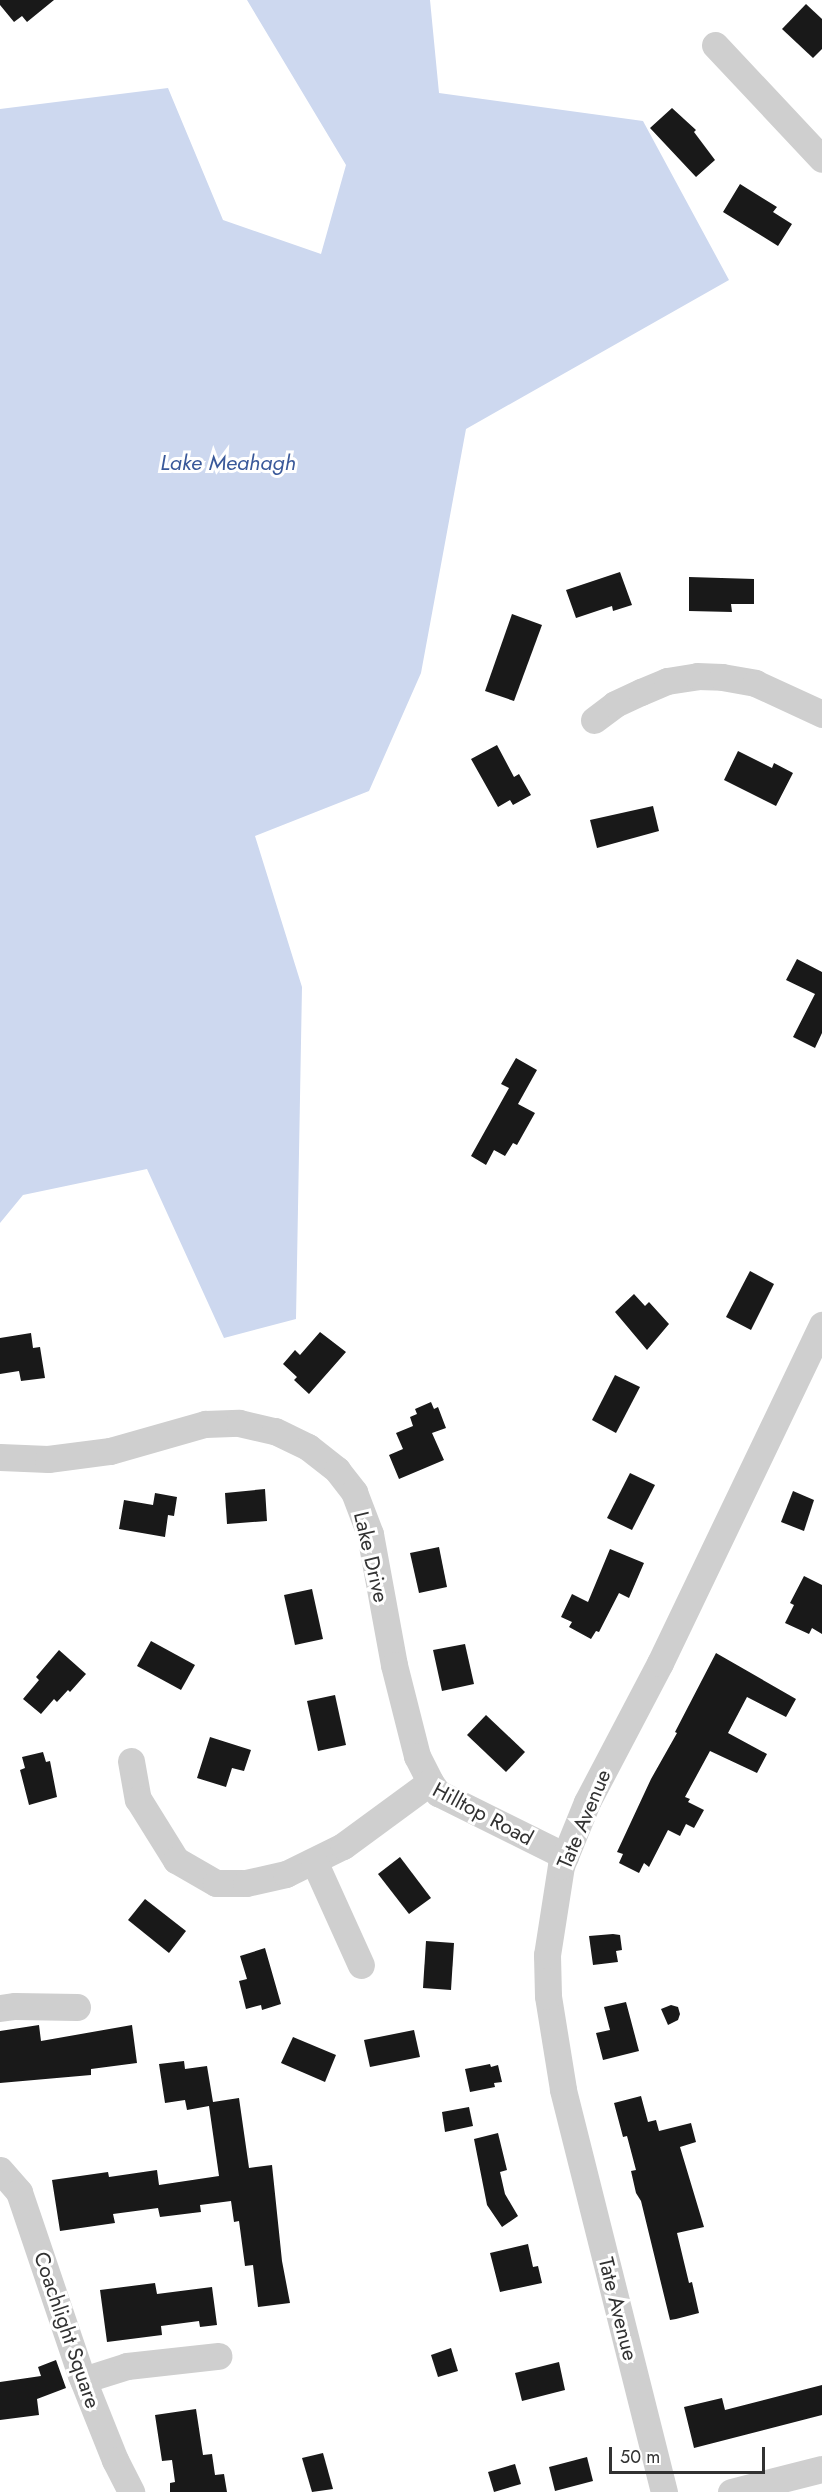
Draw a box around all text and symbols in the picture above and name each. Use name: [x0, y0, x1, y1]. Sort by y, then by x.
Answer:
water label: Lake Meahagh: [160, 450, 296, 476]
street label: Lake Drive: [348, 1509, 394, 1605]
street label: Tate Avenue: [552, 1766, 616, 1872]
street label: Hilltop Road: [428, 1777, 538, 1851]
street label: Coachlight Square: [28, 2248, 106, 2412]
street label: Tate Avenue: [593, 2255, 643, 2363]
scale bar: [612, 2435, 768, 2473]
text: 50 m: [620, 2444, 660, 2470]

